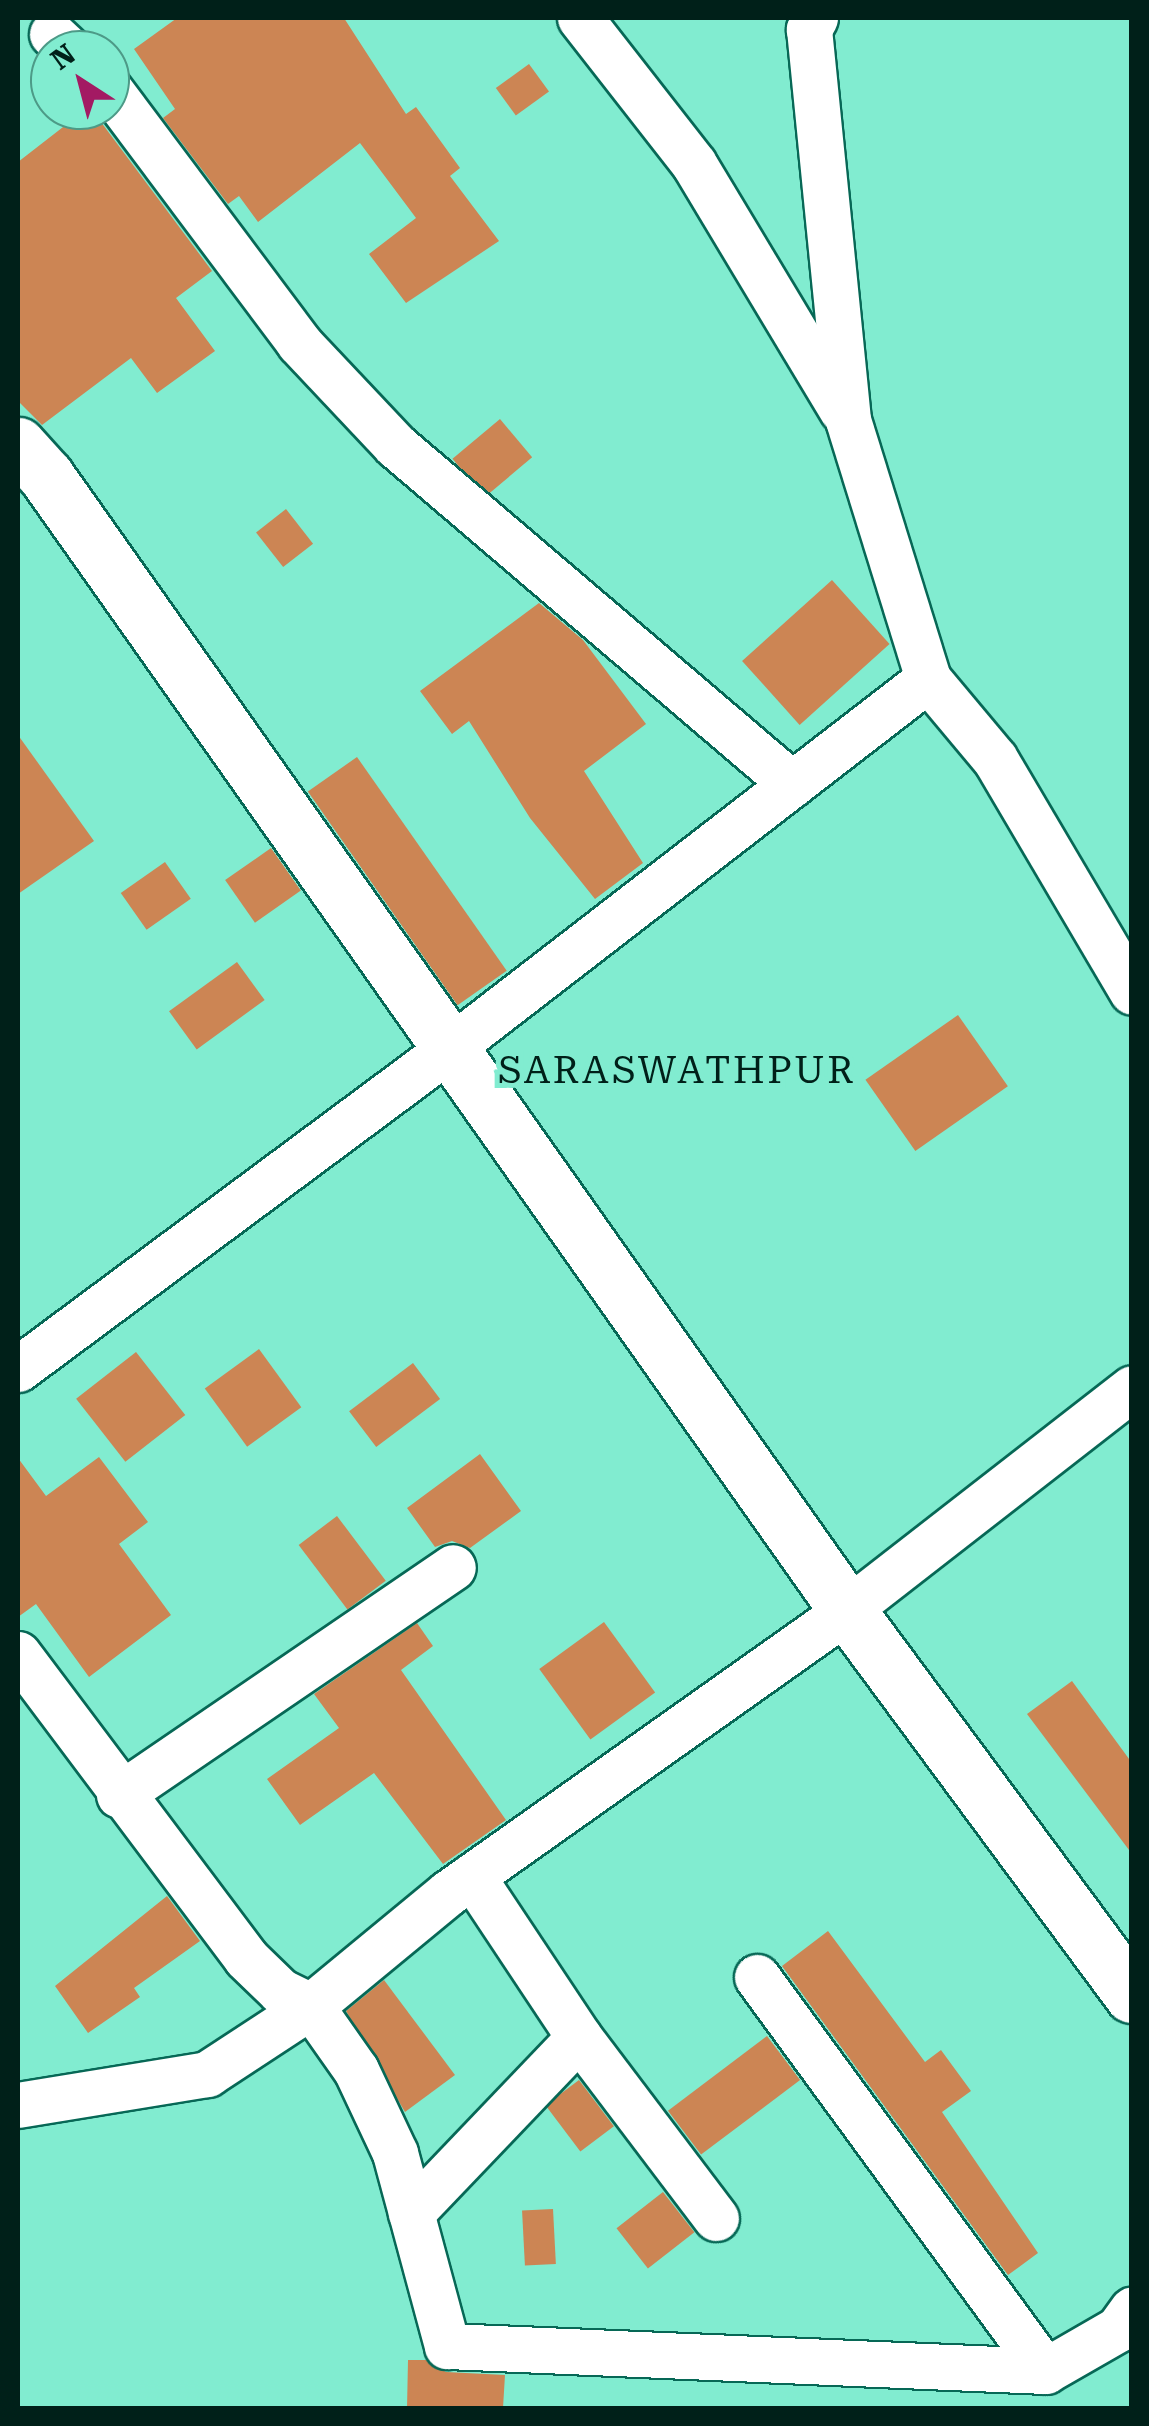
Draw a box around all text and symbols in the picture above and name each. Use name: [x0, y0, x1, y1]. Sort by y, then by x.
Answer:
north arrow: [30, 30, 130, 130]
text: N: [45, 37, 82, 77]
district label: SARASWATHPUR: [498, 1048, 856, 1094]

